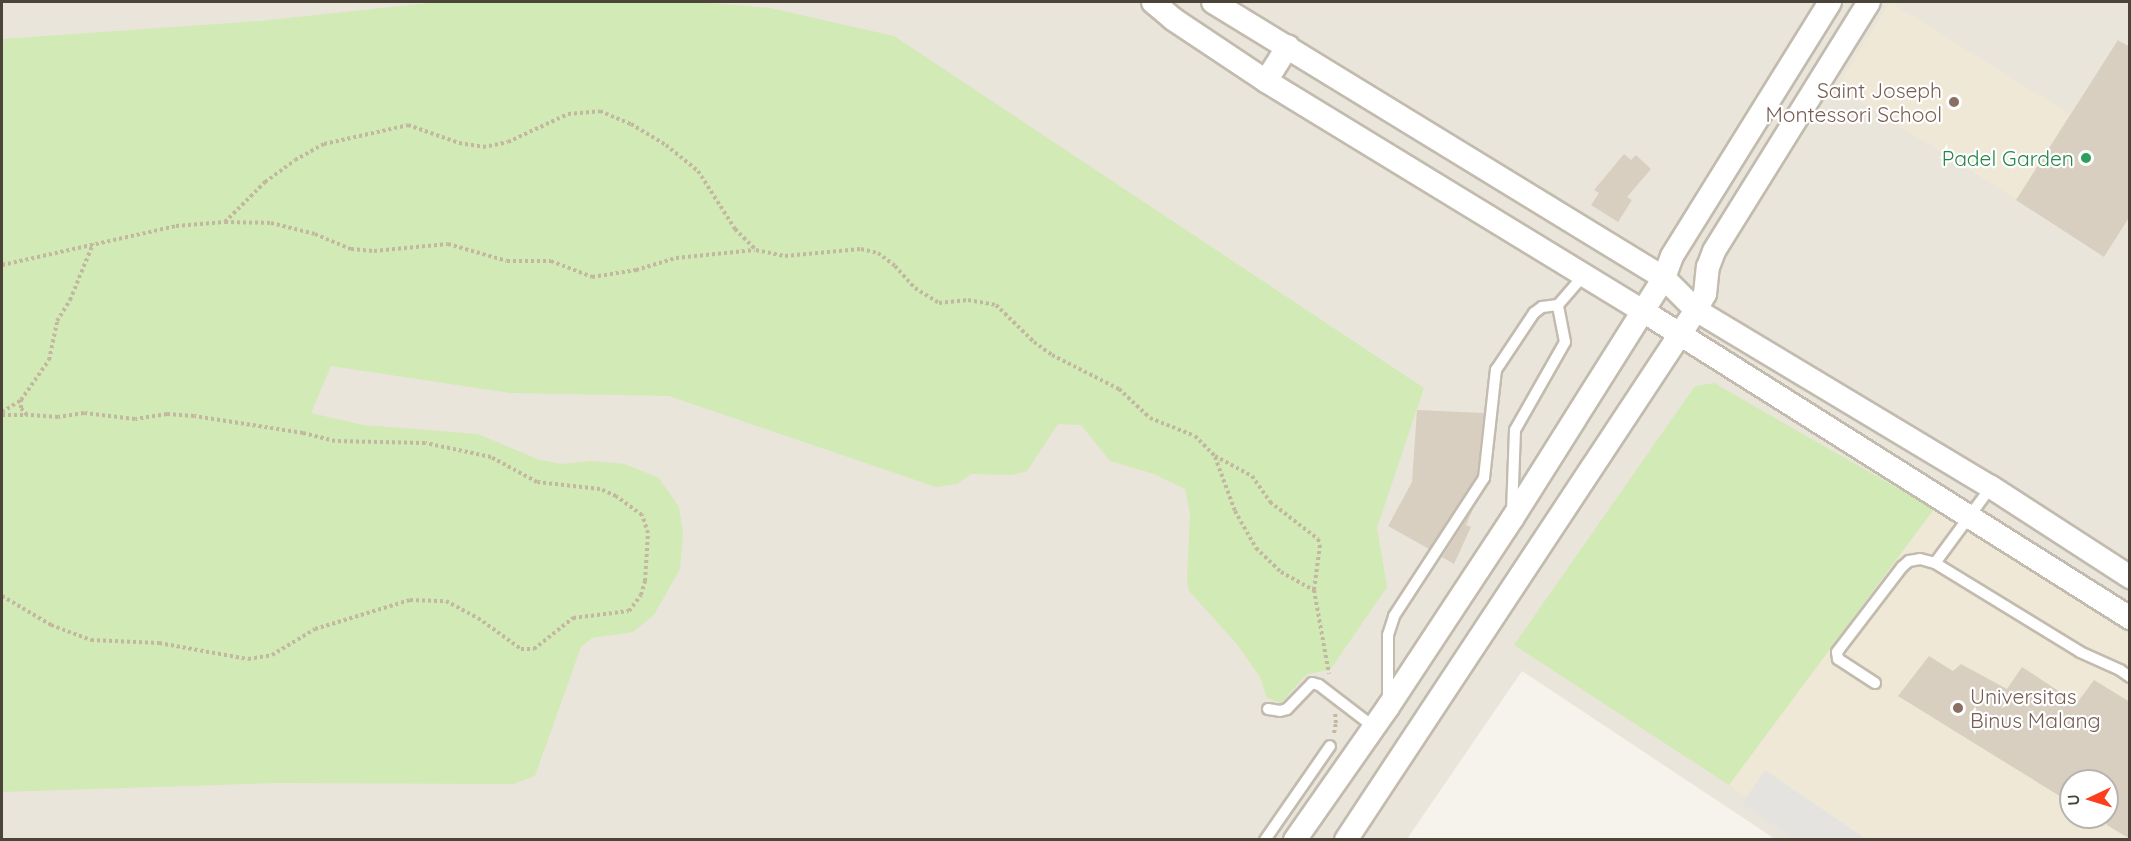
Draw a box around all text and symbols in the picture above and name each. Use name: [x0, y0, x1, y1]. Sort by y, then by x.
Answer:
place label: Saint Joseph Montessori School: [1765, 77, 1942, 127]
marker: Saint Joseph Montessori School: [1947, 95, 1961, 109]
place label: Padel Garden: [1942, 145, 2074, 171]
marker: Padel Garden: [2079, 151, 2093, 165]
place label: Universitas Binus Malang: [1970, 683, 2101, 733]
marker: Universitas Binus Malang: [1951, 701, 1965, 715]
north arrow: [2059, 769, 2119, 829]
text: U: [2063, 794, 2083, 806]

